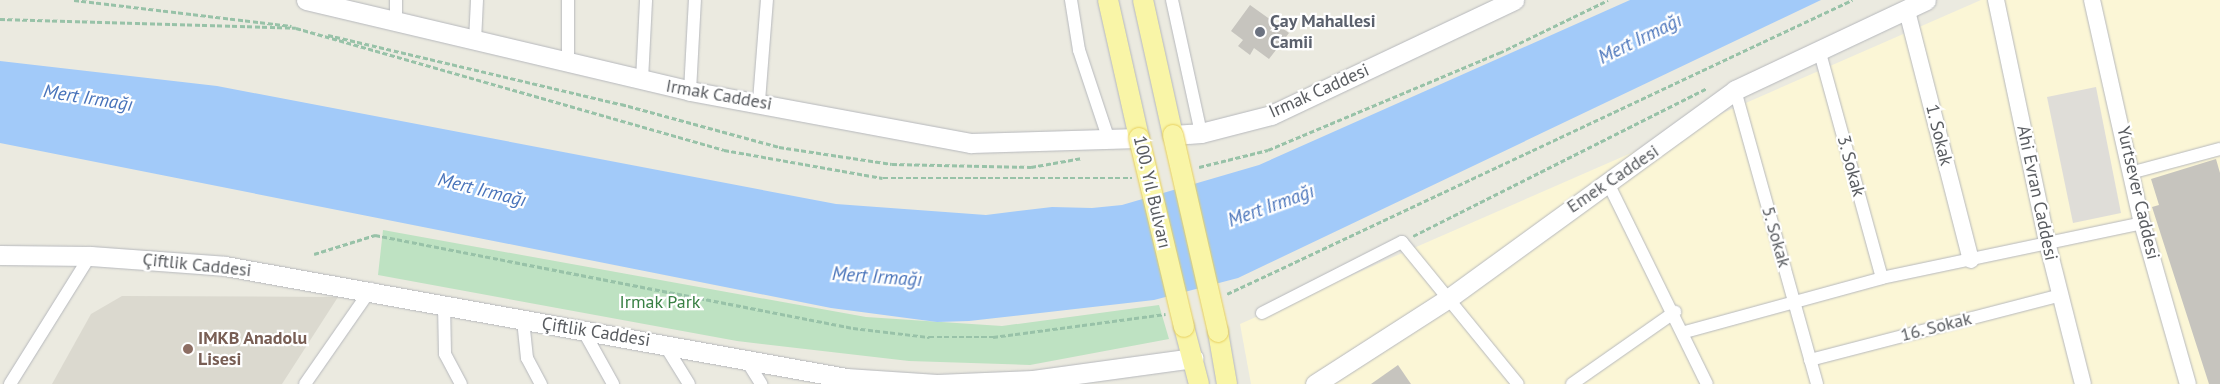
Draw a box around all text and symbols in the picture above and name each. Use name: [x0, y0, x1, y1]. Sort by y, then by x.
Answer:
water label: Mert Irmağı: [1595, 9, 1685, 69]
place label: Çay Mahallesi Camii: [1270, 11, 1376, 54]
marker: Çay Mahallesi Camii: [1254, 26, 1266, 38]
street label: Irmak Caddesi: [1265, 59, 1373, 123]
street label: Irmak Caddesi: [664, 75, 774, 115]
water label: Mert Irmağı: [42, 80, 134, 116]
street label: 1. Sokak: [1921, 101, 1957, 169]
street label: Ahi Evran Caddesi: [2012, 123, 2062, 263]
street label: Yurtsever Caddesi: [2112, 124, 2164, 262]
street label: 3. Sokak: [1832, 132, 1870, 200]
street label: 100. Yıl Bulvarı: [1128, 133, 1176, 251]
street label: Emek Caddesi: [1563, 140, 1663, 218]
water label: Mert Irmağı: [436, 168, 528, 212]
water label: Mert Irmağı: [1225, 180, 1317, 232]
street label: 5. Sokak: [1757, 203, 1795, 271]
street label: Çiftlik Caddesi: [141, 249, 253, 281]
water label: Mert Irmağı: [831, 262, 923, 292]
park label: Irmak Park: [619, 291, 701, 313]
street label: 16. Sokak: [1898, 308, 1974, 346]
street label: Çiftlik Caddesi: [540, 313, 652, 351]
place label: IMKB Anadolu Lisesi: [198, 328, 308, 370]
marker: IMKB Anadolu Lisesi: [182, 343, 194, 355]

